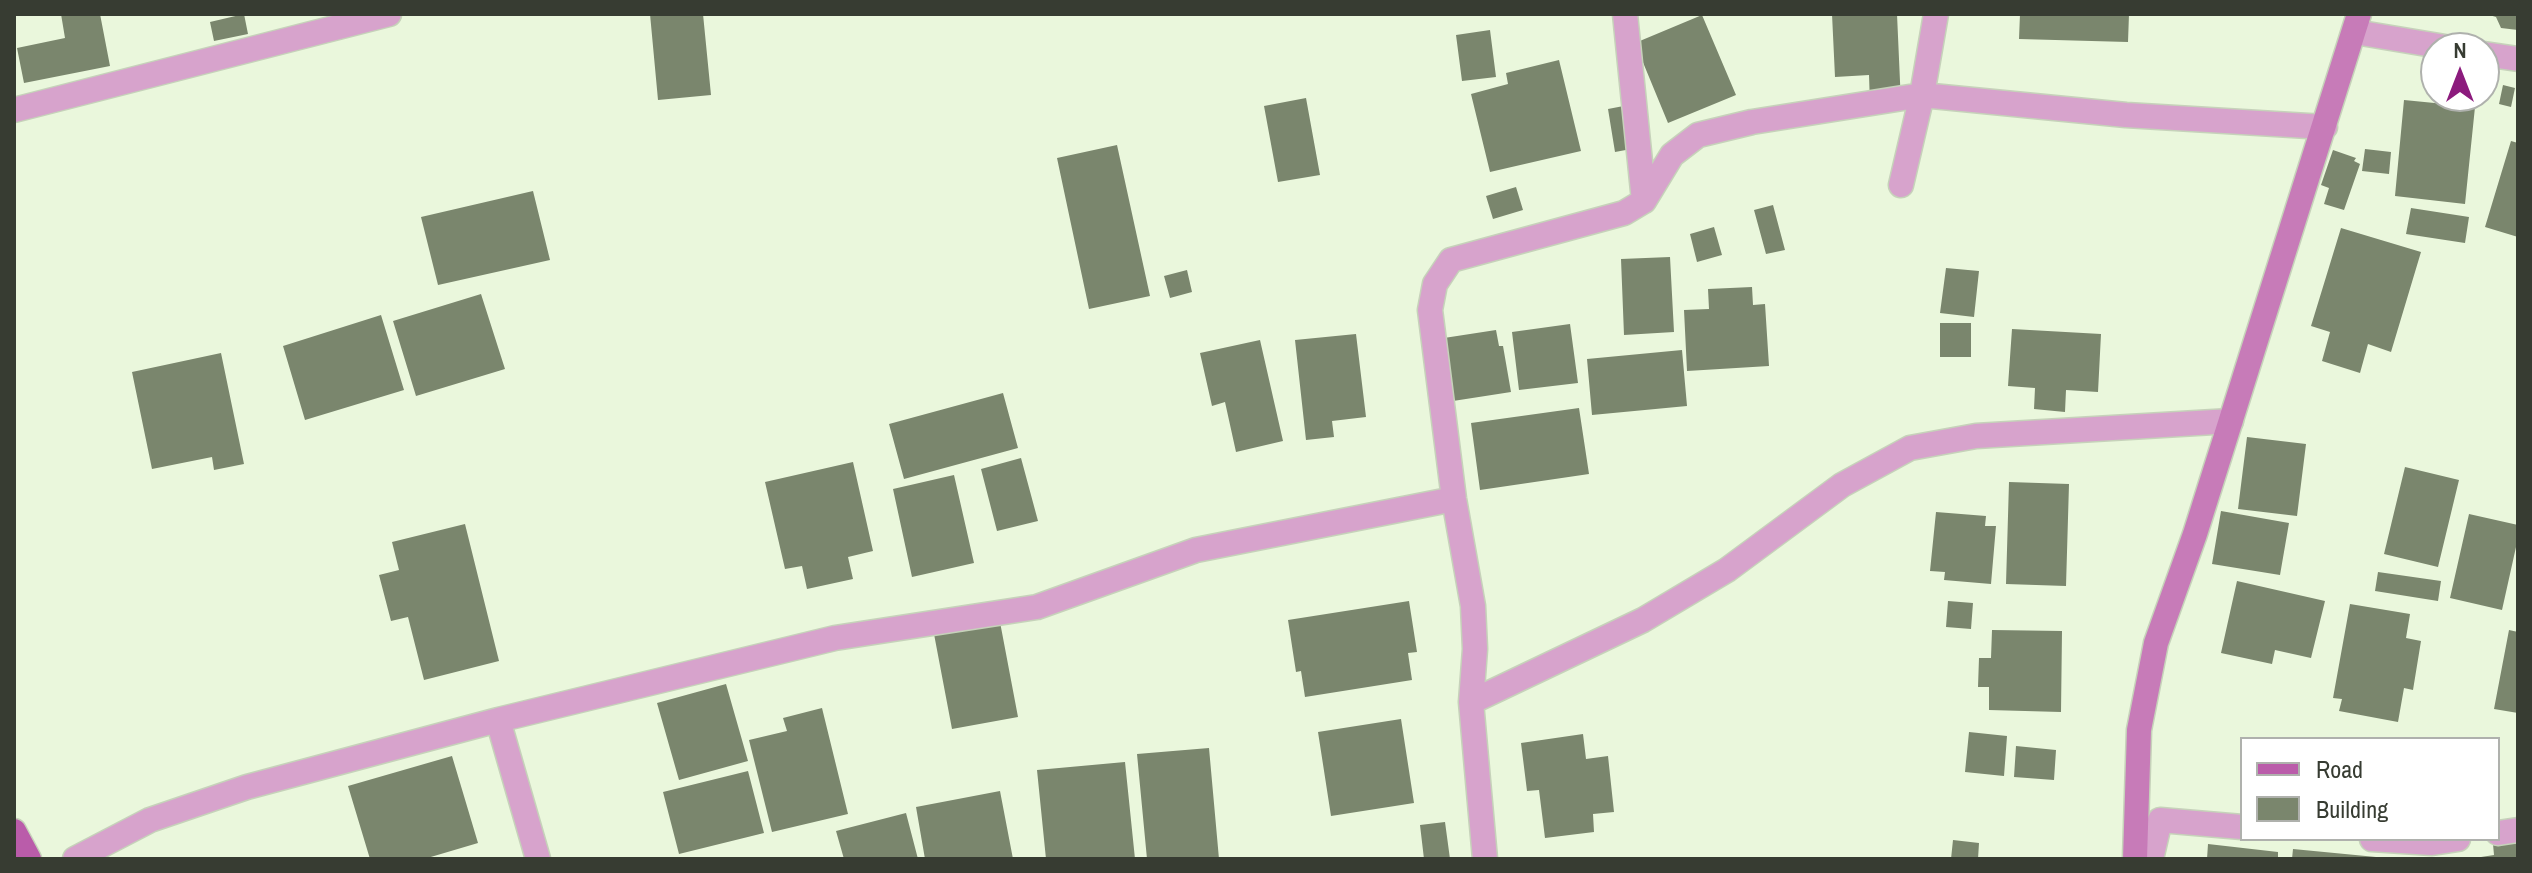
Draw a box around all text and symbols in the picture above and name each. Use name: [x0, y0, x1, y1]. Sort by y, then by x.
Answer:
north arrow: [2420, 32, 2500, 112]
text: N: [2453, 35, 2467, 65]
legend: [2240, 737, 2500, 841]
text: Road: [2316, 753, 2363, 785]
text: Building: [2316, 793, 2388, 825]

